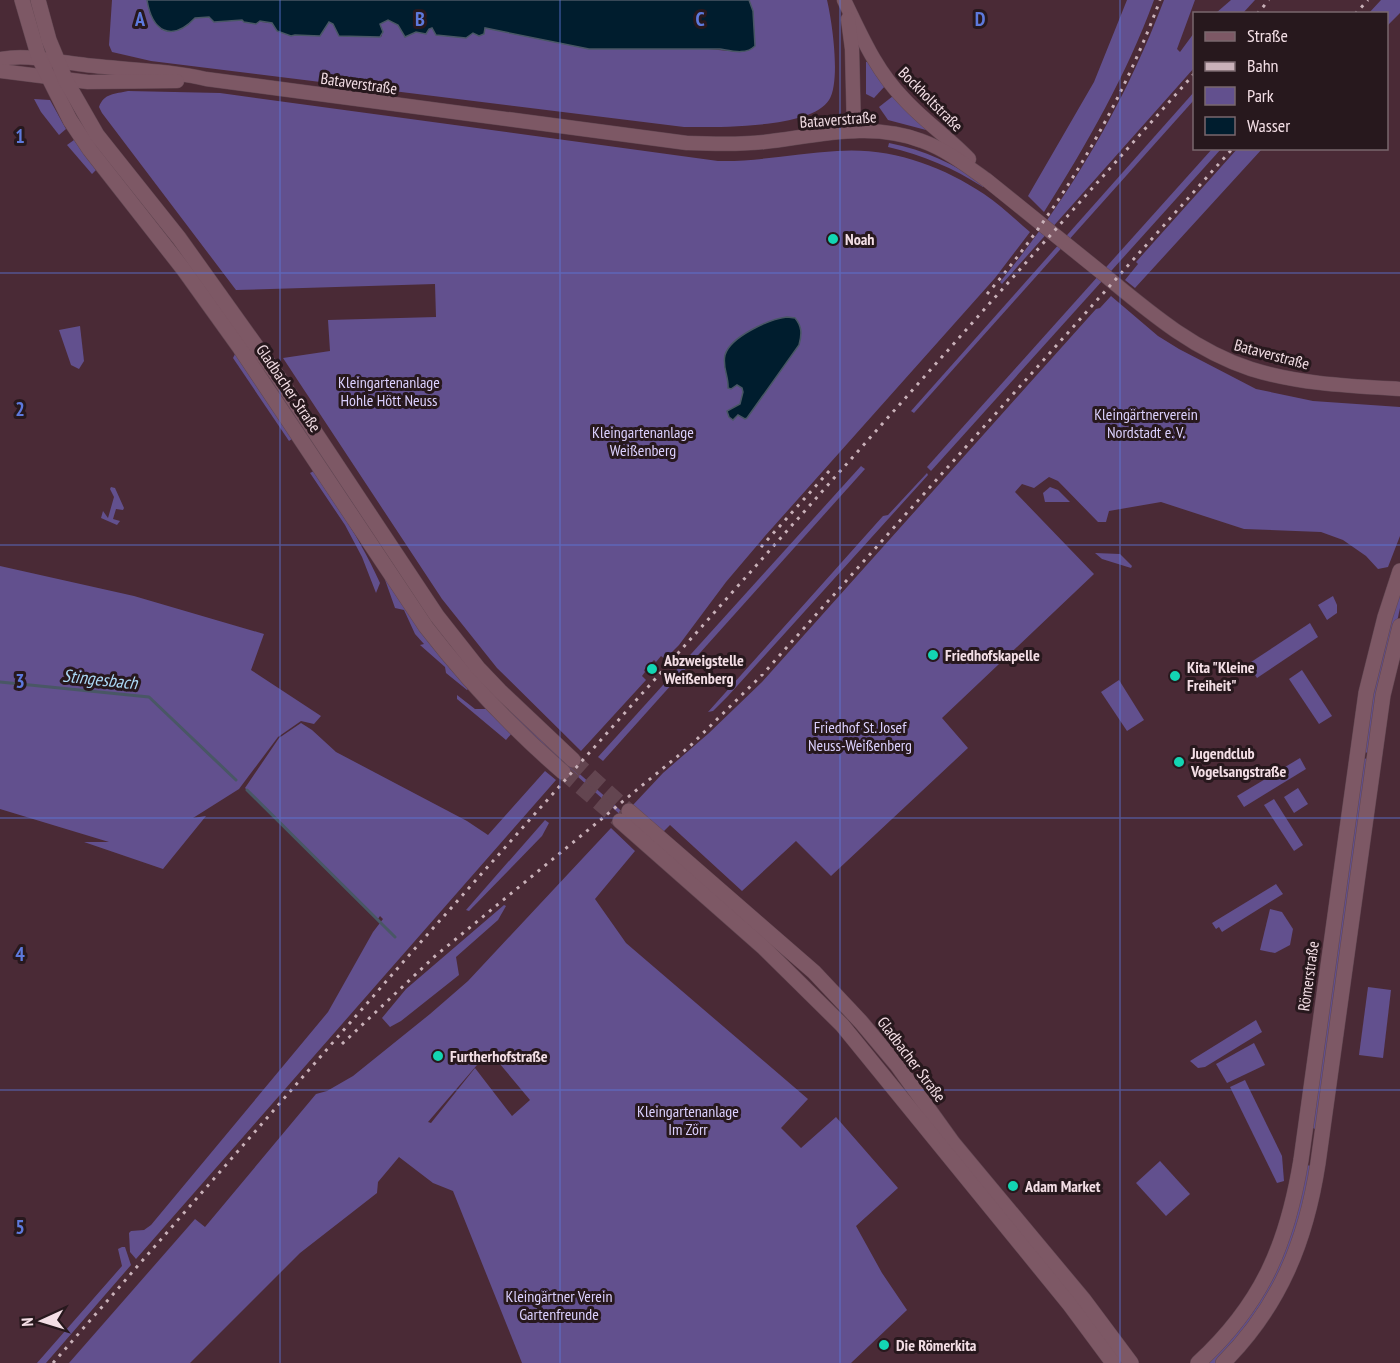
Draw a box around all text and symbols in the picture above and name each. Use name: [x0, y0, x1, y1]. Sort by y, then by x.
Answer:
text: A: [134, 6, 146, 32]
text: B: [415, 6, 425, 32]
text: C: [695, 6, 705, 32]
text: D: [975, 6, 986, 32]
legend: [1193, 12, 1388, 150]
text: Straße: [1247, 24, 1288, 47]
text: Bahn: [1247, 54, 1279, 77]
street label: Bockholtstraße: [894, 62, 968, 136]
street label: Bataverstraße: [320, 68, 398, 98]
text: Park: [1247, 84, 1274, 107]
street label: Bataverstraße: [799, 106, 877, 132]
text: Wasser: [1247, 114, 1290, 137]
text: 1: [15, 123, 25, 149]
place label: Noah: [845, 229, 875, 249]
marker: Noah: [826, 232, 840, 246]
street label: Bataverstraße: [1232, 334, 1312, 374]
street label: Gladbacher Straße: [252, 340, 326, 436]
park label: Kleingartenanlage Hohle Hött Neuss: [338, 372, 440, 410]
text: 2: [15, 396, 25, 422]
park label: Kleingärtnerverein Nordstadt e. V.: [1094, 404, 1198, 442]
park label: Kleingartenanlage Weißenberg: [592, 422, 694, 460]
place label: Friedhofskapelle: [945, 645, 1040, 665]
marker: Friedhofskapelle: [926, 648, 940, 662]
place label: Abzweigstelle Weißenberg: [663, 650, 744, 688]
place label: Kita "Kleine Freiheit": [1187, 657, 1255, 695]
marker: Abzweigstelle Weißenberg: [645, 662, 659, 676]
water label: Stingesbach: [61, 664, 140, 694]
text: 3: [15, 668, 25, 694]
marker: Kita "Kleine Freiheit": [1168, 669, 1182, 683]
park label: Friedhof St. Josef Neuss-Weißenberg: [808, 717, 912, 755]
place label: Jugendclub Vogelsangstraße: [1190, 743, 1287, 781]
marker: Jugendclub Vogelsangstraße: [1172, 755, 1186, 769]
street label: Römerstraße: [1293, 940, 1323, 1012]
text: 4: [15, 941, 25, 967]
street label: Gladbacher Straße: [873, 1012, 951, 1106]
place label: Furtherhofstraße: [450, 1046, 548, 1066]
marker: Furtherhofstraße: [431, 1049, 445, 1063]
park label: Kleingartenanlage Im Zörr: [637, 1101, 739, 1139]
place label: Adam Market: [1024, 1176, 1101, 1196]
marker: Adam Market: [1006, 1179, 1020, 1193]
text: 5: [15, 1214, 25, 1240]
park label: Kleingärtner Verein Gartenfreunde: [506, 1286, 612, 1324]
north arrow: [12, 1291, 72, 1351]
text: N: [17, 1317, 37, 1327]
place label: Die Römerkita: [896, 1335, 977, 1355]
marker: Die Römerkita: [877, 1338, 891, 1352]

